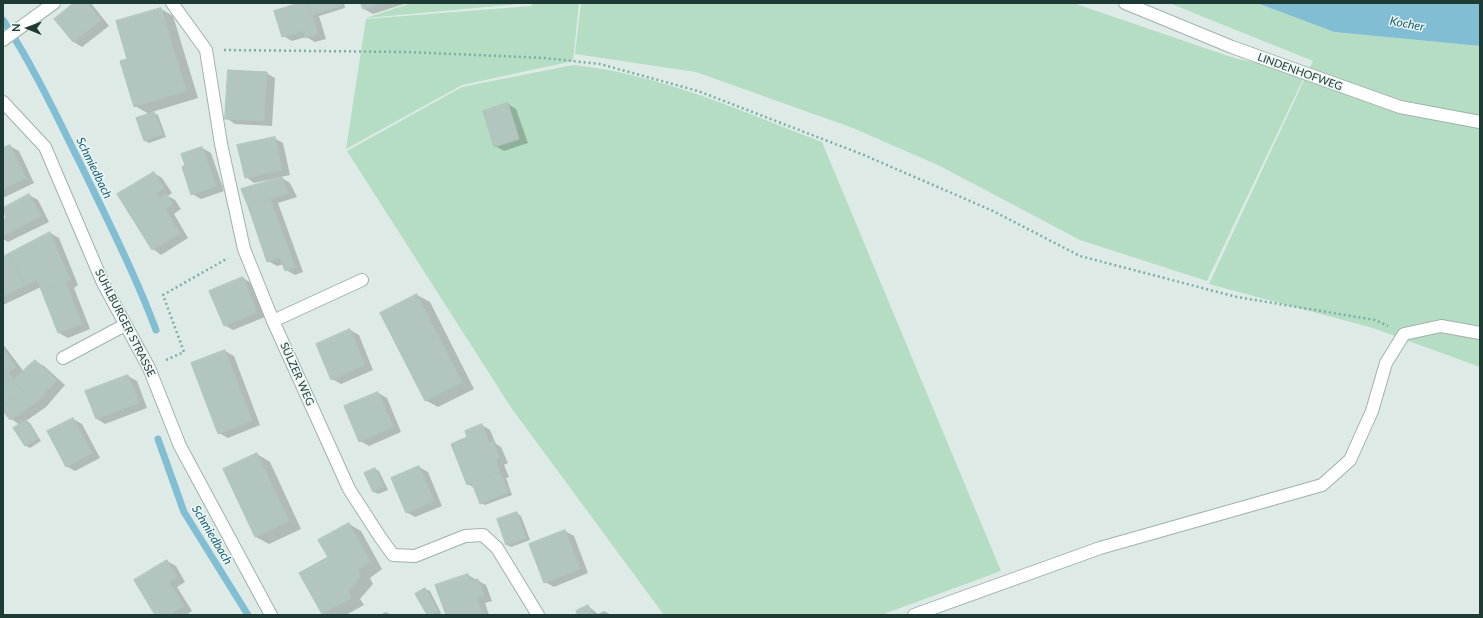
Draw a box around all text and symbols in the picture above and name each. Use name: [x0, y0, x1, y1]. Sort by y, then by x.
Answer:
north arrow: [8, 8, 48, 48]
water label: Kocher: [1389, 14, 1425, 34]
text: N: [9, 23, 22, 32]
street label: LINDENHOFWEG: [1256, 51, 1344, 93]
water label: Schmiedbach: [73, 135, 115, 201]
street label: SUHLBURGER STRASSE: [92, 267, 158, 379]
street label: SÜLZER WEG: [277, 340, 317, 408]
water label: Schmiedbach: [189, 503, 235, 567]

